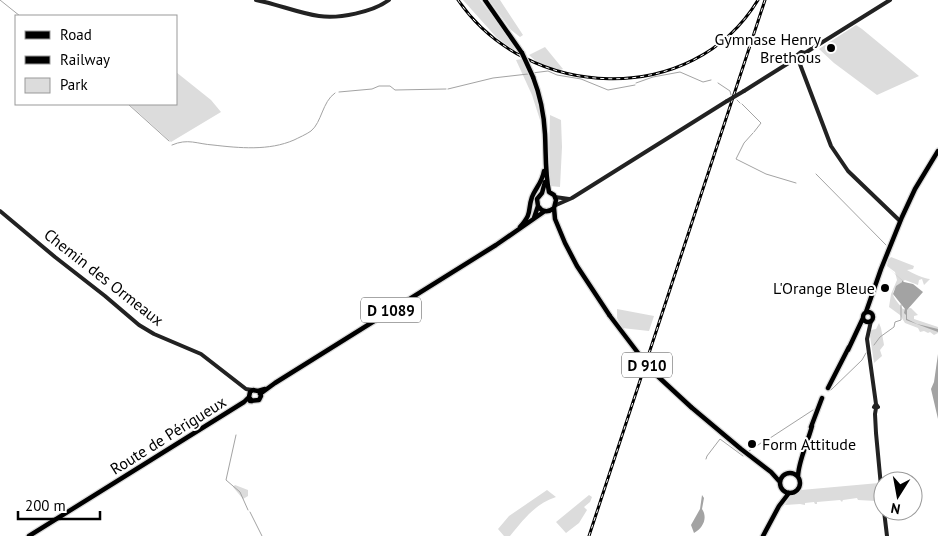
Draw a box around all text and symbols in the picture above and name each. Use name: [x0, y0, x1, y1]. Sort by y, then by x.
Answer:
legend: [15, 15, 178, 105]
text: Road: [60, 25, 92, 44]
place label: Gymnase Henry Brethous: [714, 29, 822, 67]
marker: Gymnase Henry Brethous: [825, 42, 837, 54]
text: Railway: [60, 50, 110, 69]
text: Park: [60, 75, 88, 94]
street label: Chemin des Ormeaux: [40, 224, 168, 330]
place label: L'Orange Bleue: [773, 278, 875, 298]
marker: L'Orange Bleue: [879, 282, 891, 294]
road number: D 1089: [361, 298, 421, 322]
road number: D 910: [622, 352, 672, 378]
street label: Route de Périgueux: [106, 391, 230, 479]
place label: Form Attitude: [762, 434, 856, 454]
marker: Form Attitude: [746, 438, 758, 450]
north arrow: [873, 471, 923, 521]
scale bar: [18, 488, 100, 520]
text: 200 m: [25, 496, 66, 515]
text: N: [889, 499, 902, 518]

